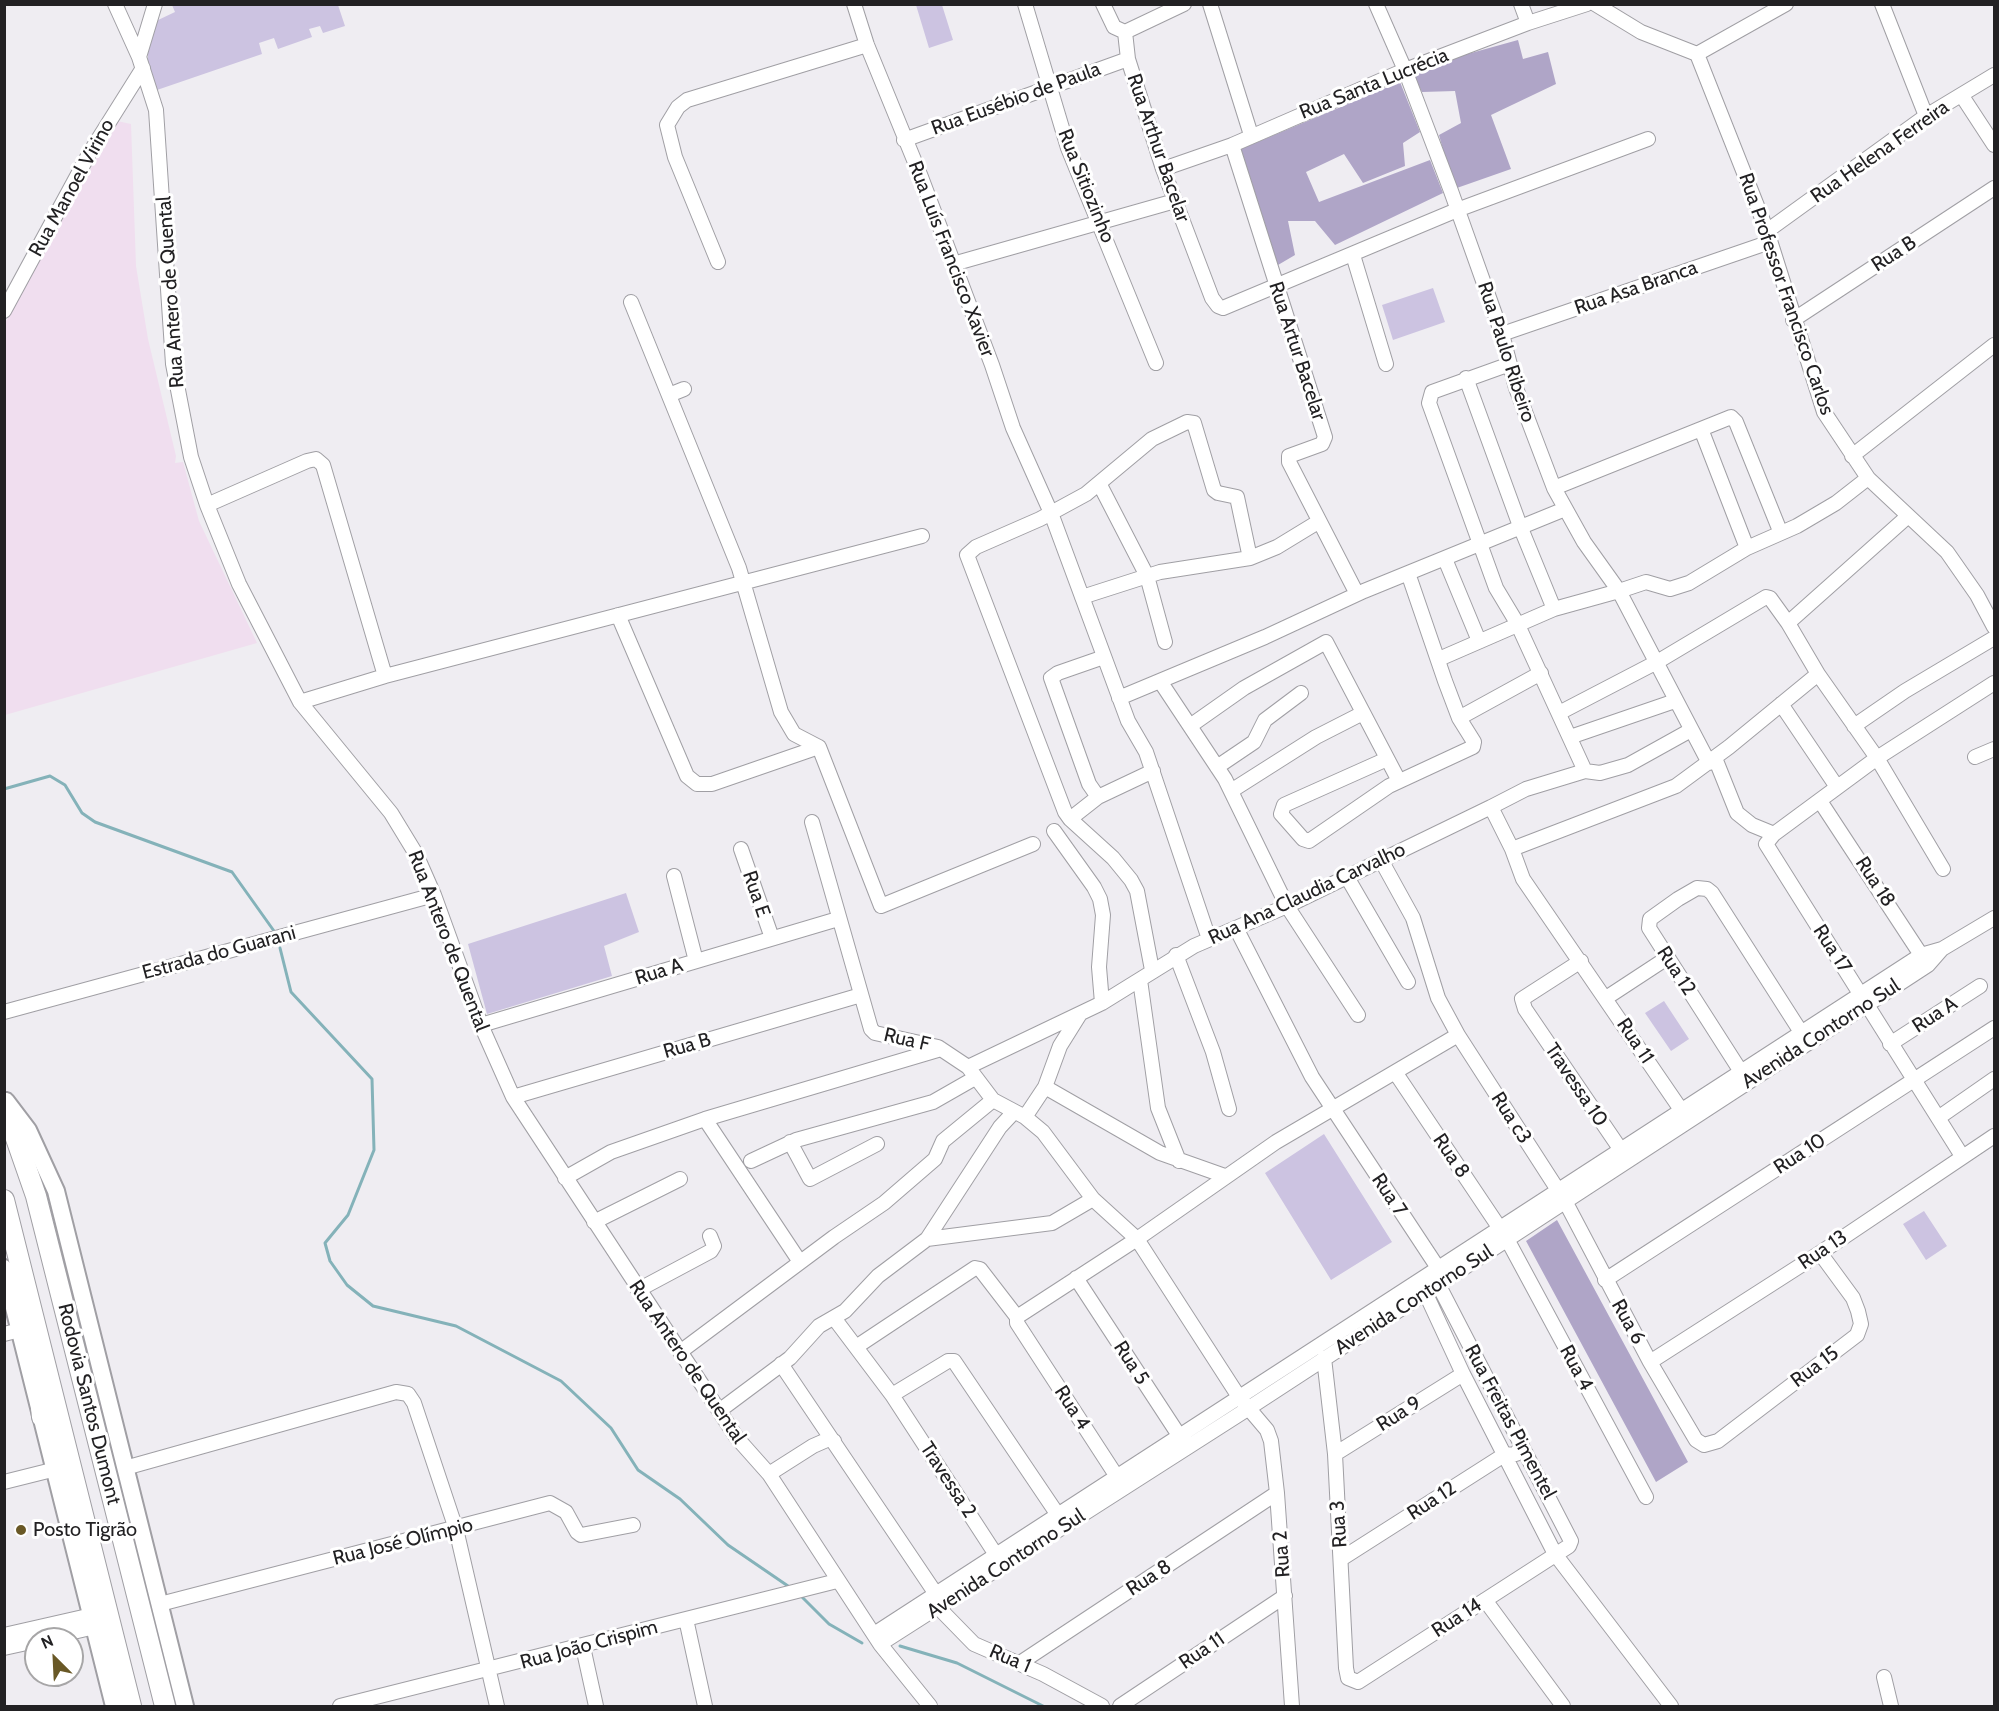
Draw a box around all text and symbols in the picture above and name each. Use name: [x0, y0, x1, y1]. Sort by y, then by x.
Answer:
street label: Rua Santa Lucrécia: [1296, 43, 1452, 125]
street label: Rua Eusébio de Paula: [928, 57, 1104, 141]
street label: Rua Arthur Bacelar: [1121, 71, 1195, 225]
street label: Rua Helena Ferreira: [1806, 95, 1954, 209]
street label: Rua Manoel Virino: [24, 115, 120, 261]
street label: Rua Sitiozinho: [1052, 126, 1120, 246]
street label: Rua Luís Francisco Xavier: [903, 158, 999, 360]
street label: Rua Professor Francisco Carlos: [1733, 170, 1839, 418]
street label: Rua Antero de Quental: [152, 195, 190, 389]
street label: Rua B: [1867, 231, 1921, 277]
street label: Rua Asa Branca: [1571, 256, 1701, 320]
street label: Rua Artur Bacelar: [1263, 279, 1331, 423]
street label: Rua Paulo Ribeiro: [1472, 279, 1540, 425]
street label: Rua Ana Claudia Carvalho: [1205, 838, 1409, 950]
street label: Rua Antero de Quental: [402, 847, 494, 1035]
street label: Rua 18: [1850, 852, 1900, 912]
street label: Rua E: [737, 868, 775, 920]
street label: Rua 17: [1808, 920, 1856, 978]
street label: Estrada do Guarani: [140, 921, 298, 985]
street label: Rua 12: [1651, 942, 1701, 1000]
street label: Rua A: [632, 953, 686, 991]
street label: Avenida Contorno Sul: [1737, 974, 1905, 1094]
street label: Rua A: [1908, 992, 1962, 1038]
street label: Rua 11: [1611, 1014, 1659, 1068]
street label: Rua F: [881, 1023, 933, 1057]
street label: Rua B: [660, 1028, 714, 1064]
street label: Travessa 10: [1539, 1039, 1613, 1131]
street label: Rua c3: [1486, 1088, 1536, 1148]
street label: Rua 10: [1770, 1128, 1830, 1180]
street label: Rua 8: [1427, 1129, 1475, 1183]
street label: Rua 7: [1366, 1169, 1412, 1221]
street label: Rua 13: [1794, 1225, 1852, 1275]
street label: Avenida Contorno Sul: [1330, 1240, 1498, 1360]
street label: Rua Antero de Quental: [623, 1276, 751, 1448]
street label: Rua 6: [1606, 1295, 1650, 1349]
street label: Rodovia Santos Dumont: [52, 1301, 126, 1507]
street label: Rua 5: [1108, 1337, 1154, 1389]
street label: Rua Freitas Pimentel: [1459, 1341, 1561, 1503]
street label: Rua 4: [1554, 1341, 1598, 1395]
street label: Rua 15: [1786, 1341, 1844, 1393]
street label: Rua 4: [1049, 1381, 1095, 1435]
street label: Rua 9: [1372, 1391, 1426, 1437]
street label: Travessa 2: [915, 1438, 981, 1522]
street label: Rua 12: [1403, 1476, 1461, 1526]
street label: Rua 3: [1325, 1500, 1353, 1548]
street label: Avenida Contorno Sul: [922, 1504, 1090, 1624]
street label: Rua José Olímpio: [331, 1513, 475, 1571]
place label: Posto Tigrão: [33, 1518, 137, 1542]
marker: Posto Tigrão: [14, 1523, 28, 1537]
street label: Rua 2: [1268, 1530, 1296, 1578]
street label: Rua 8: [1122, 1555, 1176, 1601]
street label: Rua 14: [1428, 1593, 1486, 1643]
street label: Rua João Crispim: [518, 1615, 660, 1675]
north arrow: [24, 1627, 84, 1687]
street label: Rua 11: [1175, 1627, 1229, 1675]
text: N: [38, 1631, 56, 1653]
street label: Rua 1: [986, 1640, 1034, 1678]

